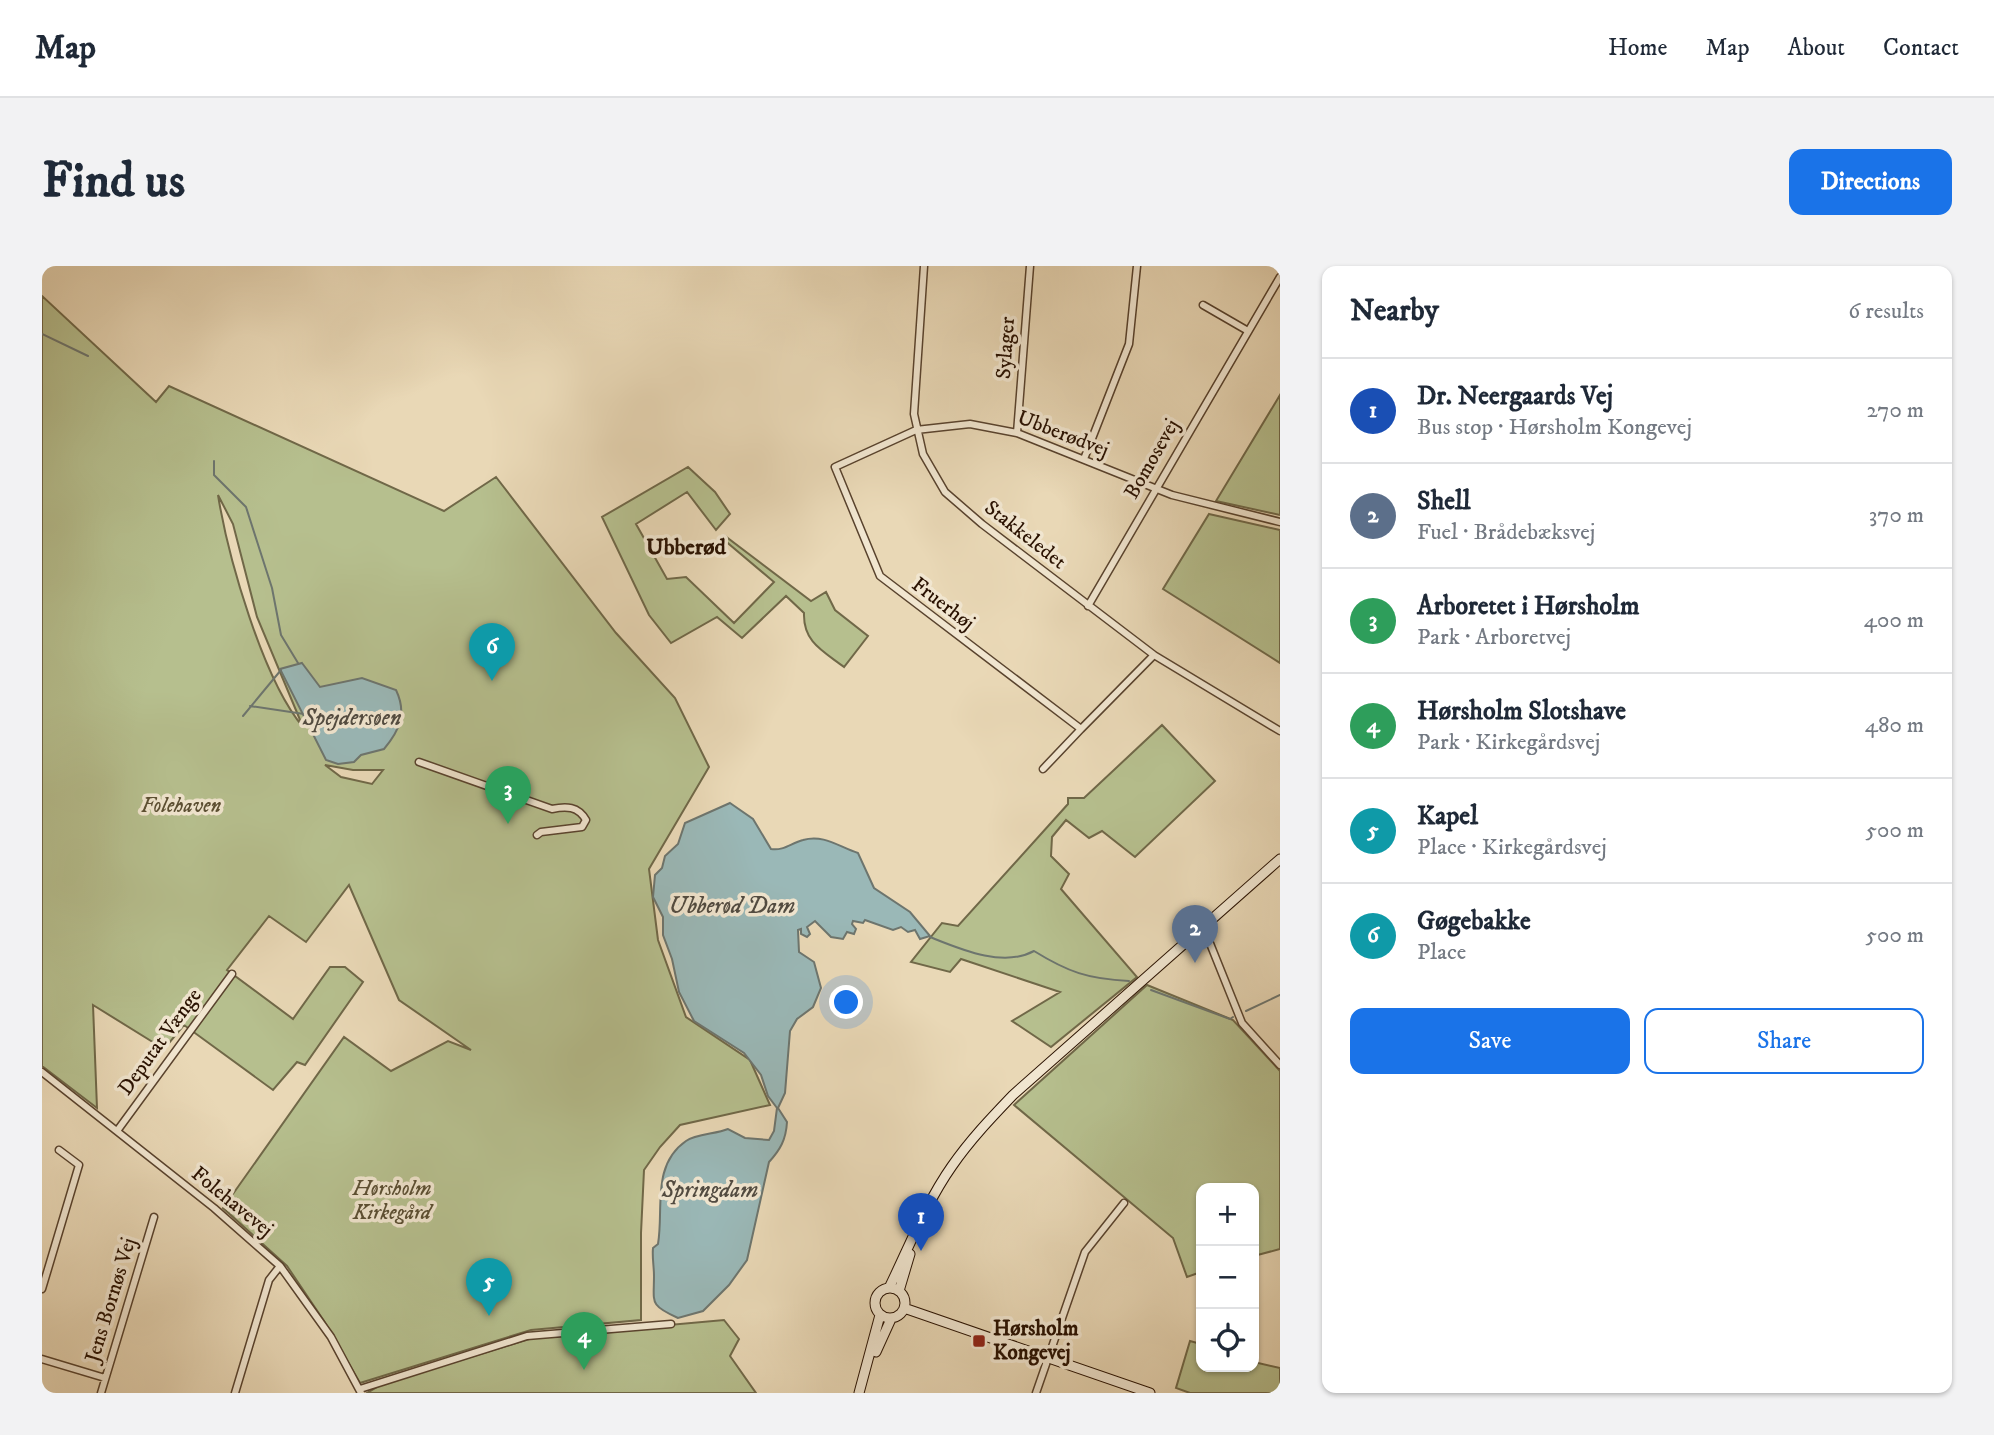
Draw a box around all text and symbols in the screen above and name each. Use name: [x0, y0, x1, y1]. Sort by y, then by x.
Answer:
text: Map: [35, 28, 96, 69]
text: Home: [1608, 33, 1667, 63]
text: Map: [1705, 33, 1750, 63]
text: About: [1788, 33, 1845, 63]
text: Contact: [1883, 33, 1959, 63]
button: Directions: [1789, 149, 1952, 215]
text: Find us: [42, 151, 185, 213]
text: Nearby: [1350, 293, 1439, 330]
text: 6 results: [1848, 297, 1924, 326]
street label: Sylager: [991, 316, 1021, 380]
text: Dr. Neergaards Vej: [1417, 380, 1613, 413]
text: 1: [1369, 396, 1377, 425]
text: 270 m: [1867, 396, 1924, 425]
street label: Ubberødvej: [1014, 405, 1112, 463]
text: Bus stop · Hørsholm Kongevej: [1417, 413, 1692, 442]
street label: Bomosevej: [1119, 414, 1185, 504]
text: Shell: [1417, 485, 1471, 518]
street label: Stakkeledet: [979, 495, 1071, 575]
text: 2: [1367, 501, 1379, 530]
text: 370 m: [1869, 501, 1924, 530]
text: Fuel · Brådebæksvej: [1417, 518, 1595, 547]
district label: Ubberød: [646, 533, 727, 562]
street label: Fruerhøj: [906, 572, 980, 636]
text: Arboretet i Hørsholm: [1417, 590, 1639, 623]
text: 3: [1369, 606, 1377, 635]
text: 400 m: [1864, 606, 1924, 635]
pin: 6: [469, 623, 515, 681]
text: Park · Arboretvej: [1417, 623, 1571, 652]
text: Hørsholm Slotshave: [1417, 695, 1626, 728]
water label: Spejdersøen: [302, 704, 402, 733]
text: 4: [1366, 711, 1380, 740]
text: 480 m: [1865, 711, 1924, 740]
text: Park · Kirkegårdsvej: [1417, 728, 1600, 757]
pin: 3: [485, 766, 531, 824]
park label: Folehaven: [141, 793, 221, 819]
text: Kapel: [1417, 800, 1478, 833]
text: 5: [1367, 816, 1379, 845]
text: 500 m: [1866, 816, 1924, 845]
text: Place · Kirkegårdsvej: [1417, 833, 1607, 862]
water label: Ubberød Dam: [669, 892, 795, 921]
pin: 2: [1172, 905, 1218, 963]
text: Gøgebakke: [1417, 905, 1531, 938]
text: 6: [1367, 921, 1379, 950]
text: 500 m: [1866, 921, 1924, 950]
text: Place: [1417, 938, 1466, 967]
street label: Deputat Vænge: [113, 983, 208, 1101]
your location: [829, 985, 863, 1019]
button: Save: [1350, 1008, 1630, 1074]
button: Share: [1644, 1008, 1924, 1074]
street label: Folehavevej: [186, 1161, 278, 1243]
park label: Hørsholm Kirkegård: [352, 1176, 434, 1226]
water label: Springdam: [661, 1176, 758, 1205]
map controls: [1196, 1183, 1259, 1372]
button: +: [1196, 1183, 1259, 1246]
pin: 1: [898, 1193, 944, 1251]
street label: Jens Bornøs Vej: [79, 1235, 142, 1367]
button: −: [1196, 1246, 1259, 1309]
pin: 5: [466, 1258, 512, 1316]
button: locate: [1196, 1309, 1259, 1372]
pin: 4: [561, 1312, 607, 1370]
place label: Hørsholm Kongevej: [993, 1316, 1079, 1367]
marker: Hørsholm Kongevej: [971, 1333, 987, 1349]

